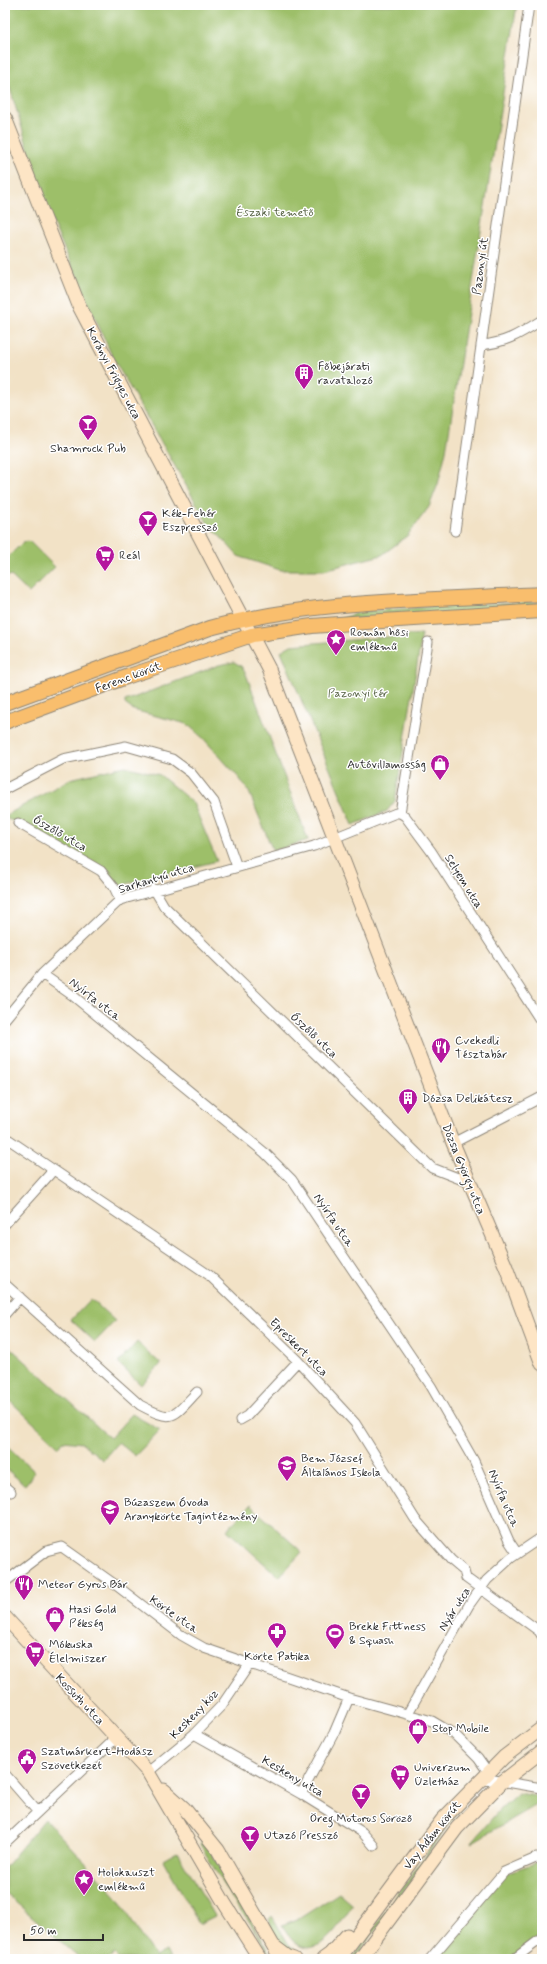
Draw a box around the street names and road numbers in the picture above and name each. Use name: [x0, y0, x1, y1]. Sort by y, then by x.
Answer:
street label: Pazonyi út: [469, 236, 493, 296]
street label: Korányi Frigyes utca: [81, 325, 144, 423]
street label: Ferenc körút: [93, 659, 164, 697]
street label: Ószőlő utca: [30, 812, 89, 856]
street label: Selyem utca: [440, 851, 486, 912]
street label: Sarkantyú utca: [117, 860, 196, 898]
street label: Nyírfa utca: [65, 975, 124, 1025]
street label: Ószőlő utca: [286, 1009, 340, 1062]
street label: Dózsa György utca: [437, 1122, 489, 1218]
street label: Nyírfa utca: [309, 1191, 357, 1251]
street label: Epreskert utca: [266, 1315, 331, 1380]
street label: Nyírfa utca: [484, 1467, 523, 1530]
street label: Nyár utca: [435, 1585, 475, 1634]
street label: Körte utca: [146, 1592, 202, 1638]
street label: Kossuth utca: [51, 1670, 107, 1729]
street label: Keskeny köz: [167, 1686, 223, 1743]
street label: Keskeny utca: [259, 1753, 326, 1801]
street label: Vay Ádám körút: [400, 1798, 465, 1873]

